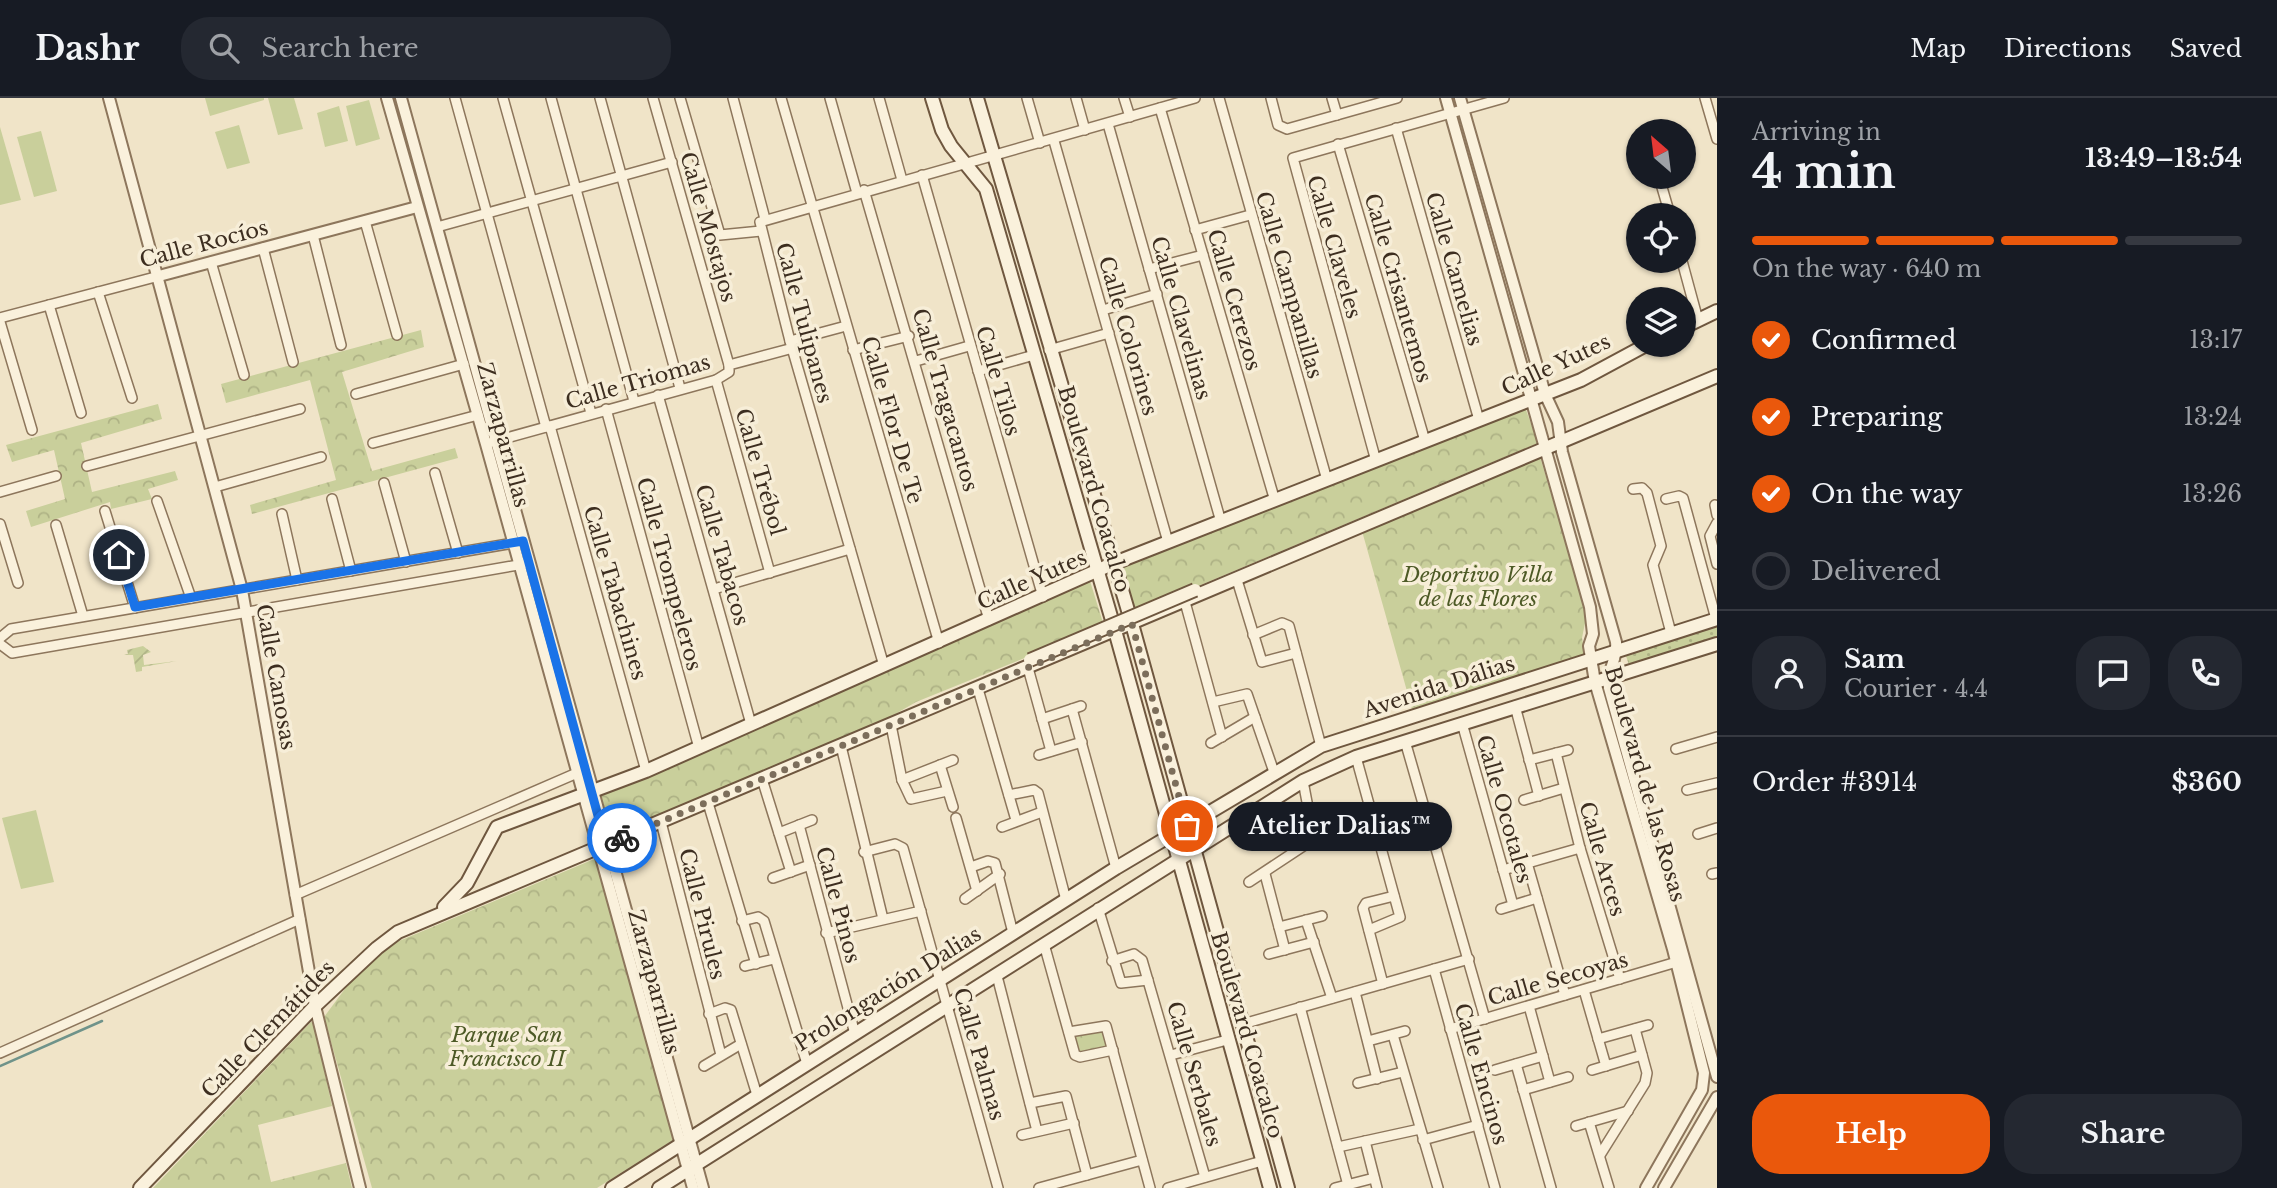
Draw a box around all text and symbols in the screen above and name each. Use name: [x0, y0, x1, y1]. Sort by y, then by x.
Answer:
search box: [181, 17, 671, 80]
text: Dashr: [35, 28, 139, 69]
icon: search: [205, 29, 243, 67]
text: Search here: [261, 32, 419, 64]
text: Map: [1910, 34, 1966, 63]
text: Directions: [2004, 34, 2132, 63]
text: Saved: [2170, 34, 2242, 63]
text: Arriving in: [1752, 118, 1881, 146]
north arrow: [1626, 119, 1696, 189]
map controls: [1626, 119, 1696, 357]
text: 13:49–13:54: [2085, 142, 2242, 174]
text: 4 min: [1752, 143, 1896, 200]
street label: Calle Mostajos: [674, 149, 742, 305]
street label: Calle Claveles: [1301, 172, 1367, 322]
street label: Calle Campanillas: [1250, 188, 1328, 382]
street label: Calle Camelias: [1420, 189, 1488, 349]
street label: Calle Crisantemos: [1359, 190, 1437, 386]
button: locate: [1626, 203, 1696, 273]
street label: Calle Rocíos: [137, 214, 271, 274]
street label: Calle Cerezos: [1201, 226, 1267, 374]
street label: Calle Clavelinas: [1145, 233, 1217, 403]
street label: Calle Tulipanes: [770, 240, 838, 406]
street label: Calle Colorines: [1093, 253, 1163, 419]
text: On the way · 640 m: [1752, 255, 1981, 283]
button: layers: [1626, 287, 1696, 357]
street label: Calle Tragacantos: [906, 305, 984, 495]
icon: check: [1752, 321, 1790, 359]
street label: Calle Tilos: [970, 323, 1026, 439]
text: Confirmed: [1811, 324, 1956, 356]
text: 13:17: [2189, 326, 2242, 354]
street label: Calle Yutes: [1497, 328, 1615, 402]
street label: Calle Flor De Te: [856, 333, 928, 507]
street label: Calle Triomas: [563, 349, 713, 415]
street label: Zarzaparrillas: [471, 360, 535, 510]
street label: Boulevard Coacalco: [1052, 383, 1136, 595]
icon: check: [1752, 398, 1790, 436]
text: Preparing: [1811, 401, 1943, 433]
text: 13:24: [2183, 403, 2242, 431]
street label: Calle Trébol: [729, 405, 791, 539]
street label: Calle Trompeleros: [631, 474, 707, 674]
icon: check: [1752, 475, 1790, 513]
text: On the way: [1811, 478, 1963, 510]
text: 13:26: [2182, 480, 2242, 508]
street label: Calle Tabacos: [689, 481, 755, 629]
street label: Calle Tabachines: [578, 503, 652, 683]
pin: [89, 525, 149, 585]
icon: home: [100, 536, 138, 574]
street label: Calle Yutes: [973, 544, 1091, 616]
text: Delivered: [1811, 555, 1941, 587]
park label: Deportivo Villa de las Flores: [1401, 562, 1554, 612]
street label: Calle Canosas: [250, 602, 302, 752]
button: person: [1752, 636, 1826, 710]
button: chat: [2076, 636, 2150, 710]
button: phone: [2168, 636, 2242, 710]
text: Sam: [1844, 643, 1905, 675]
street label: Avenida Dálias: [1359, 650, 1518, 724]
street label: Boulevard de las Rosas: [1599, 663, 1691, 905]
text: Courier · 4.4: [1844, 675, 1988, 703]
street label: Calle Ocotales: [1470, 732, 1538, 886]
text: Order #3914: [1752, 766, 1917, 798]
text: $360: [2172, 766, 2242, 798]
pin: [1157, 796, 1217, 856]
street label: Calle Arces: [1573, 799, 1631, 919]
callout: Atelier Dalias™: [1229, 802, 1453, 850]
courier: [587, 803, 657, 873]
icon: bag: [1168, 807, 1206, 845]
text: Atelier Dalias™: [1249, 812, 1431, 840]
icon: bike: [603, 819, 641, 857]
street label: Calle Pinos: [810, 844, 866, 966]
street label: Calle Pirules: [673, 846, 731, 982]
street label: Zarzaparrillas: [622, 907, 686, 1057]
street label: Prolongación Dalias: [790, 921, 986, 1057]
street label: Boulevard Coacalco: [1205, 929, 1289, 1141]
street label: Calle Secoyas: [1485, 947, 1631, 1011]
street label: Calle Clemátides: [196, 955, 340, 1103]
street label: Calle Palmas: [948, 985, 1010, 1123]
street label: Calle Serbales: [1161, 999, 1227, 1149]
street label: Calle Encinos: [1448, 1000, 1514, 1148]
park label: Parque San Francisco II: [448, 1022, 567, 1072]
button: Help: [1752, 1094, 1990, 1174]
button: Share: [2004, 1094, 2242, 1174]

